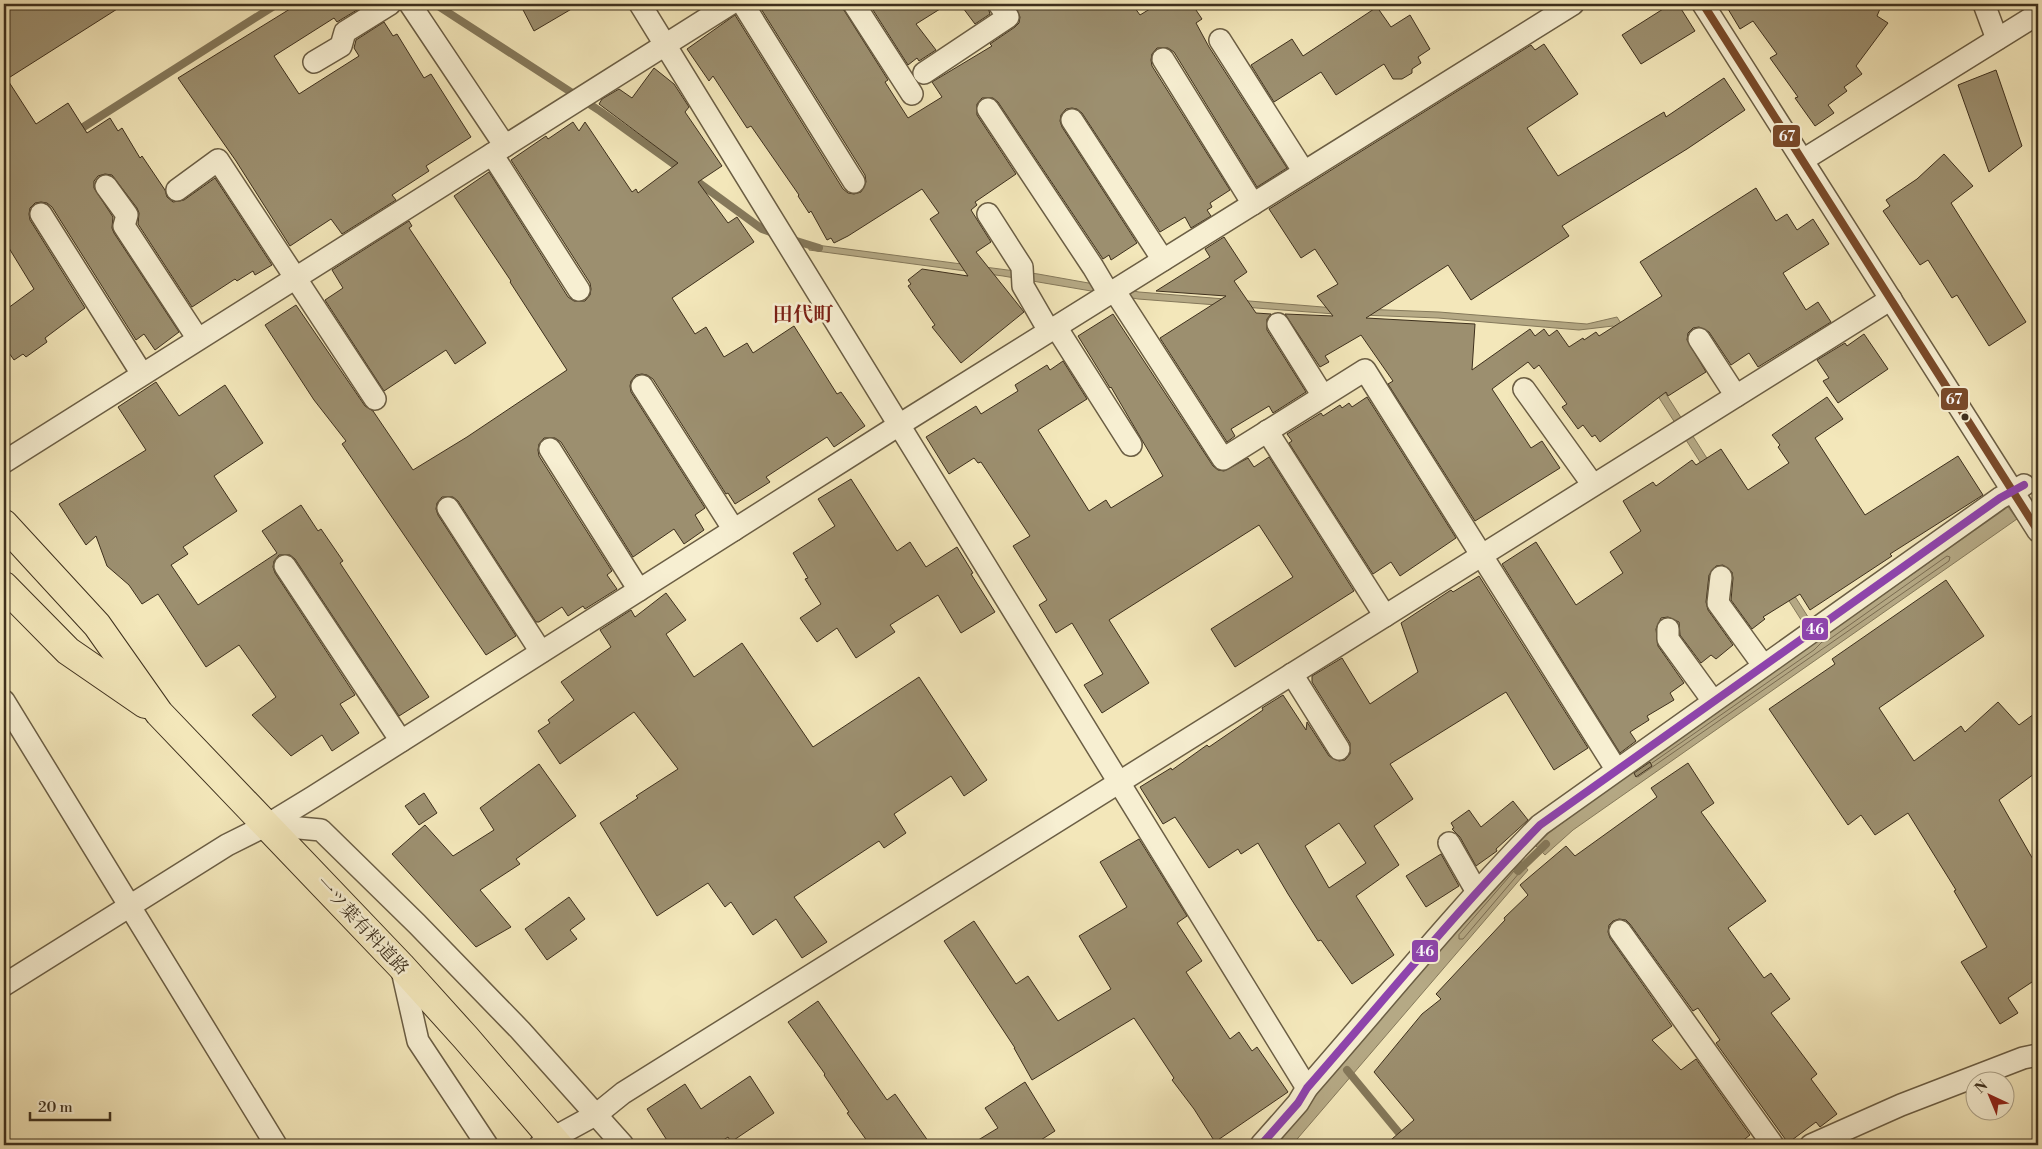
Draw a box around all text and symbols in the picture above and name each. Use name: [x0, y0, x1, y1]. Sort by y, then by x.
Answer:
line badge: 67: [1772, 124, 1801, 148]
text: 67: [1779, 128, 1796, 146]
district label: 田代町: [773, 303, 834, 328]
line badge: 67: [1940, 387, 1969, 411]
text: 67: [1946, 391, 1963, 409]
unlabelled marker: [1960, 412, 1970, 422]
line badge: 46: [1801, 617, 1829, 641]
text: 46: [1806, 621, 1824, 639]
street label: 一ツ葉有料道路: [311, 872, 413, 980]
line badge: 46: [1411, 939, 1439, 963]
text: 46: [1416, 943, 1434, 961]
north arrow: [1964, 1072, 2014, 1122]
text: N: [1971, 1077, 1992, 1098]
scale bar: [30, 1089, 110, 1121]
text: 20 m: [38, 1098, 73, 1117]

